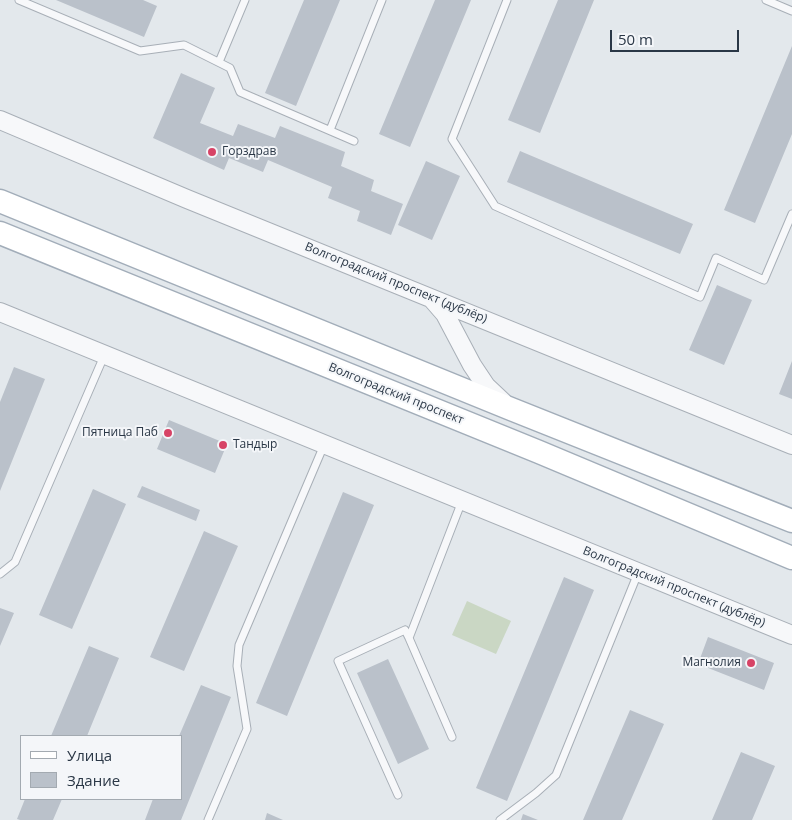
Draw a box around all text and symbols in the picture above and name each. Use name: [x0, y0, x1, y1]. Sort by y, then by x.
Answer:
scale bar: [612, 20, 741, 52]
text: 50 m: [618, 29, 653, 49]
place label: Горздрав: [222, 145, 276, 159]
marker: Горздрав: [206, 146, 218, 158]
street label: Волгоградский проспект (дублёр): [303, 240, 489, 326]
street label: Волгоградский проспект: [326, 360, 466, 428]
place label: Пятница Паб: [82, 426, 158, 440]
marker: Пятница Паб: [162, 427, 174, 439]
place label: Тандыр: [233, 438, 277, 452]
marker: Тандыр: [217, 439, 229, 451]
street label: Волгоградский проспект (дублёр): [581, 544, 767, 630]
place label: Магнолия: [682, 656, 741, 670]
marker: Магнолия: [745, 657, 757, 669]
legend: [20, 735, 182, 800]
text: Улица: [67, 745, 112, 765]
text: Здание: [67, 770, 120, 790]

